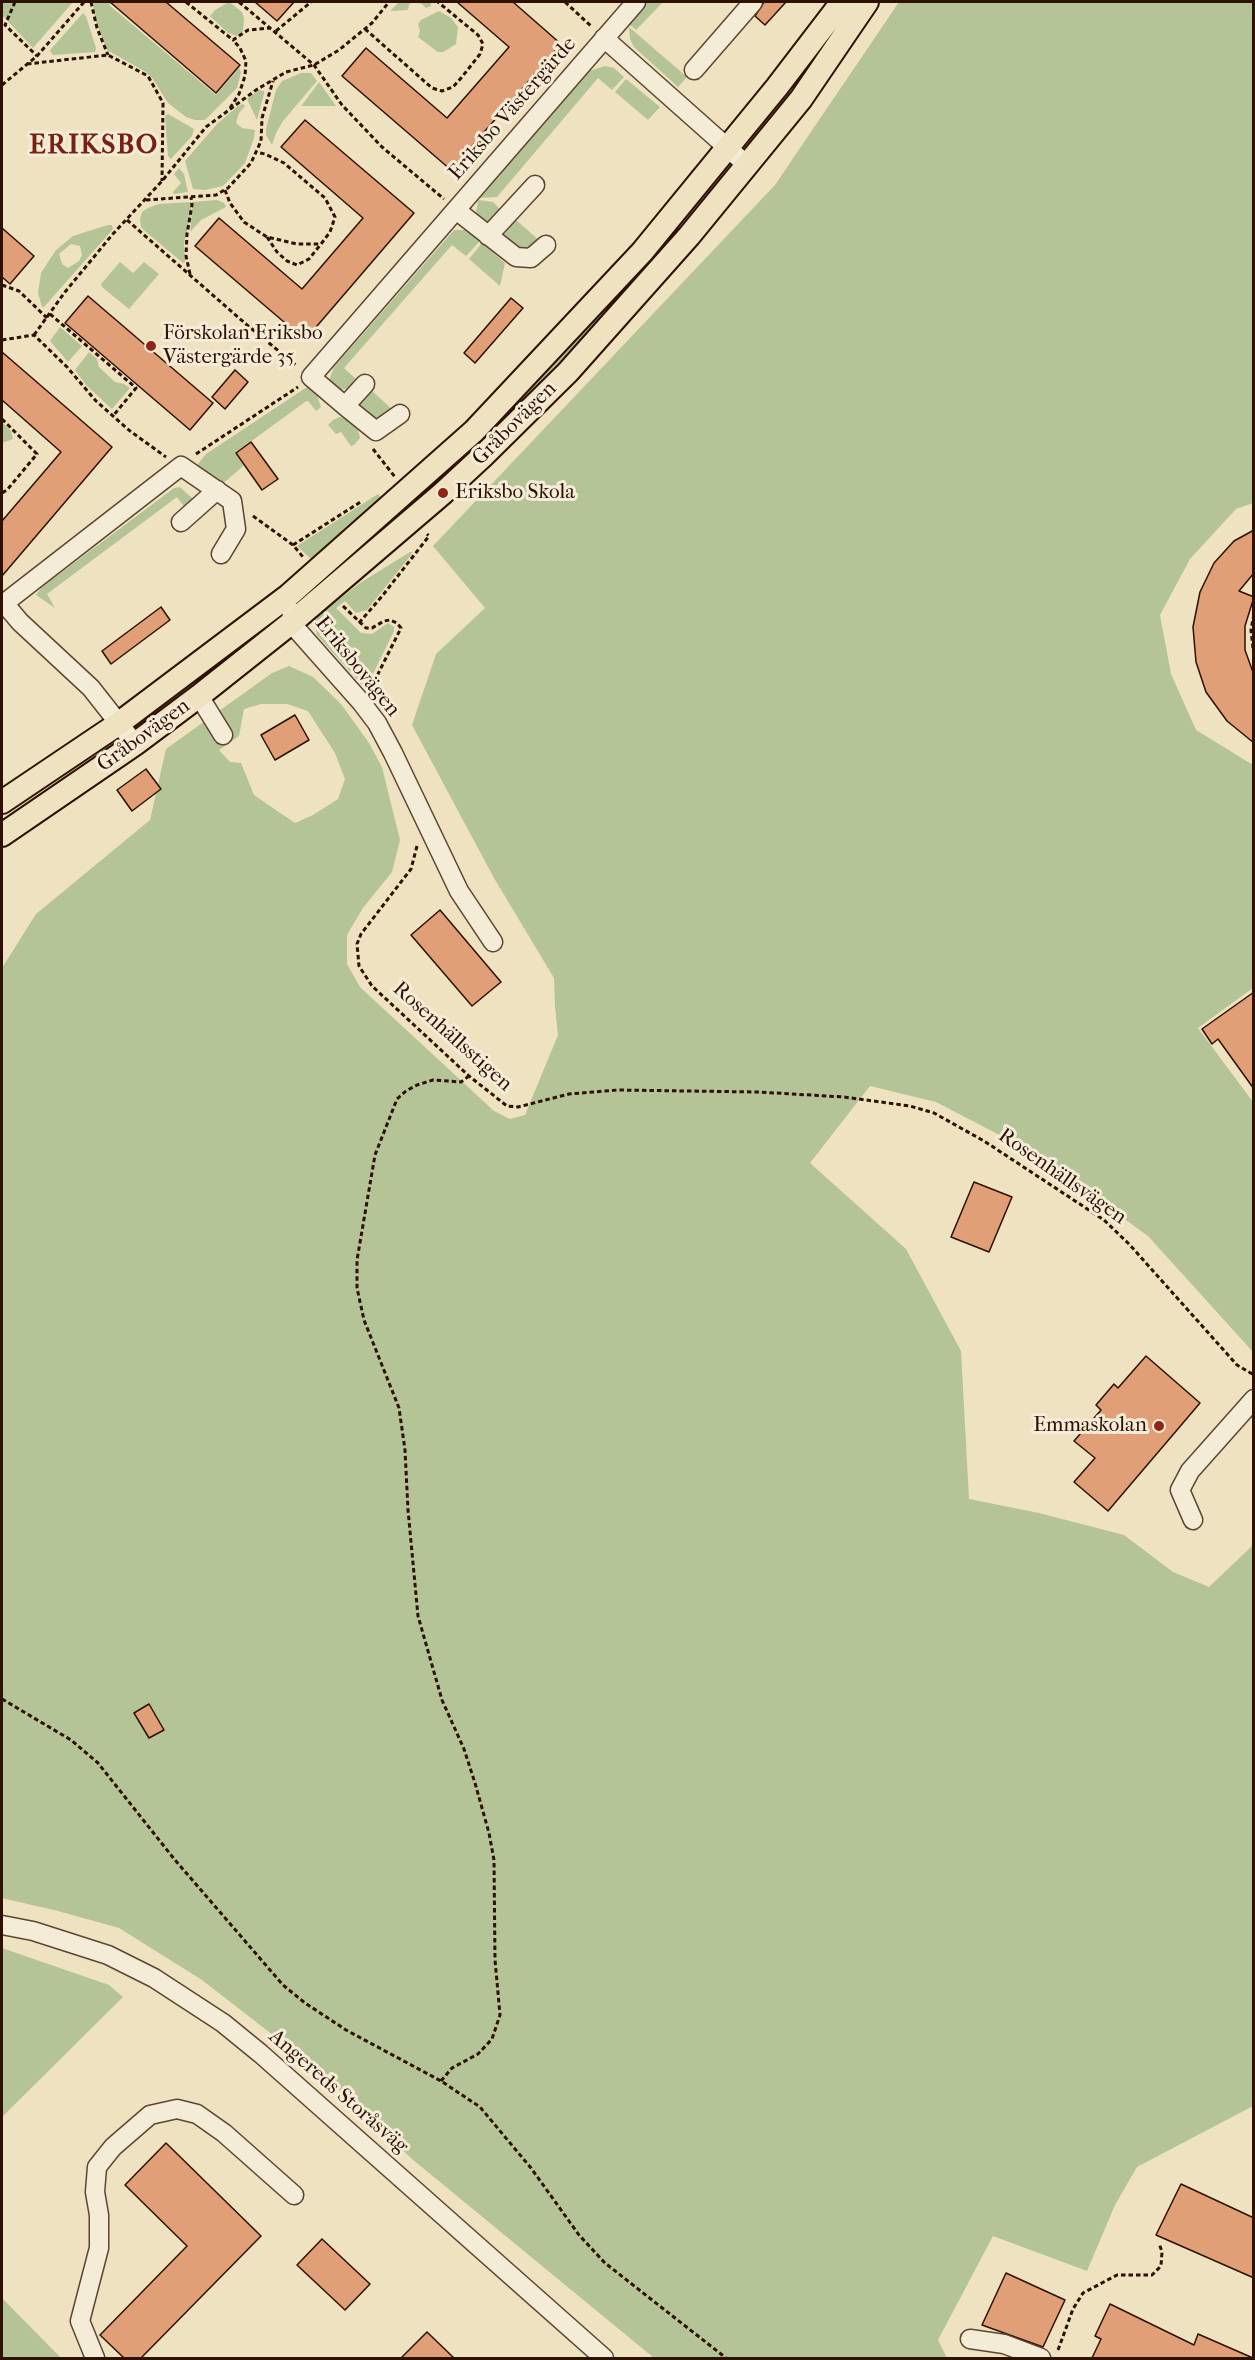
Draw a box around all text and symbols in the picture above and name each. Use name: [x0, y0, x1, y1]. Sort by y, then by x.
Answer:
street label: Eriksbo Västergärde: [444, 32, 582, 186]
district label: ERIKSBO: [29, 130, 159, 162]
place label: Förskolan Eriksbo Västergärde 35: [163, 321, 323, 371]
marker: Förskolan Eriksbo Västergärde 35: [144, 339, 158, 353]
street label: Gråbovägen: [468, 377, 562, 471]
place label: Eriksbo Skola: [455, 480, 575, 506]
marker: Eriksbo Skola: [436, 486, 450, 500]
street label: Eriksbovägen: [309, 612, 405, 722]
street label: Gråbovägen: [93, 694, 195, 778]
street label: Rosenhällsstigen: [387, 977, 517, 1097]
street label: Rosenhällsvägen: [993, 1123, 1131, 1231]
place label: Emmaskolan: [1033, 1413, 1147, 1439]
marker: Emmaskolan: [1152, 1419, 1166, 1433]
street label: Angereds Storåsväg: [263, 2025, 413, 2159]

